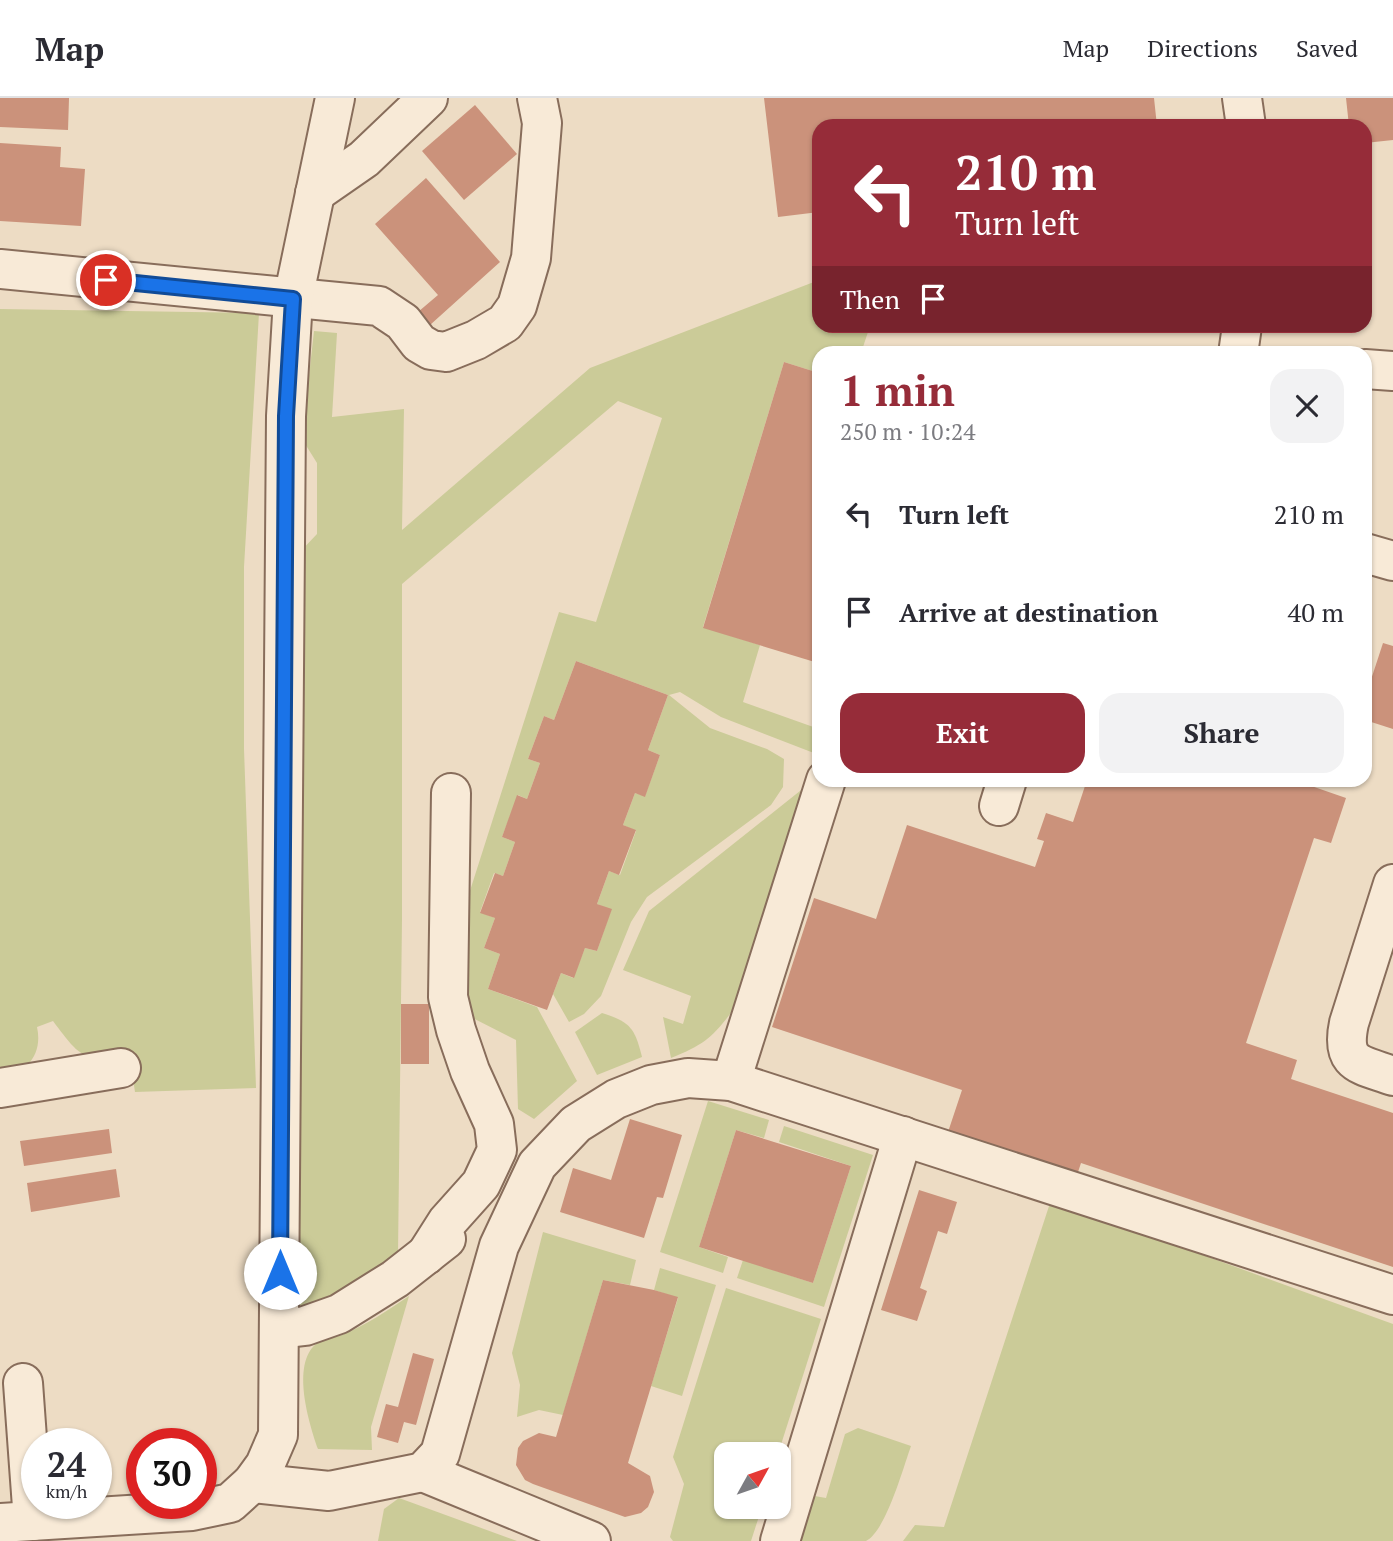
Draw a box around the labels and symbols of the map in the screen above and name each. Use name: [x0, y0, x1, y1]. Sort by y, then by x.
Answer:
pin: [76, 250, 136, 310]
position arrow: [243, 1236, 317, 1310]
speed limit sign: 30: [126, 1428, 217, 1519]
north arrow: [714, 1442, 791, 1519]

